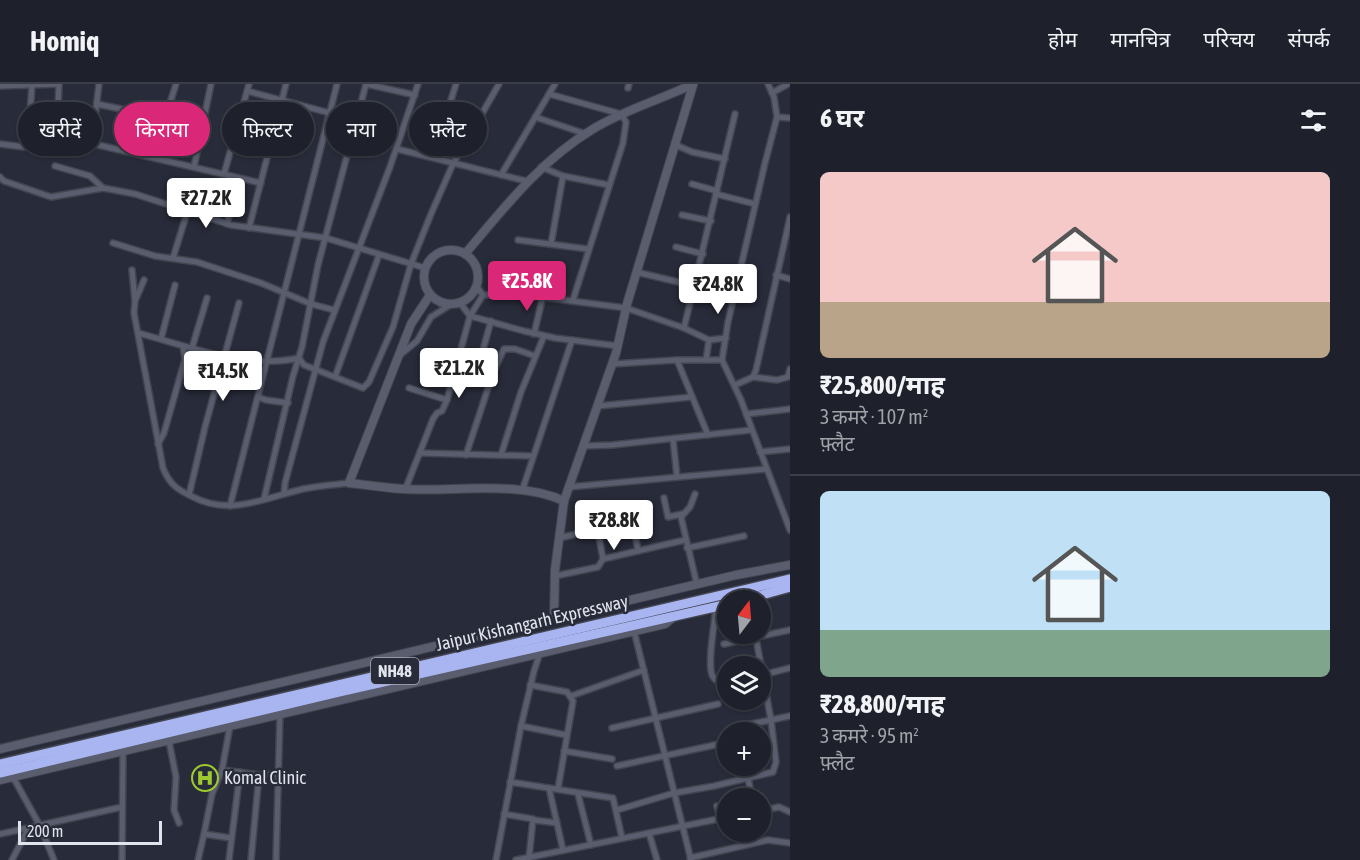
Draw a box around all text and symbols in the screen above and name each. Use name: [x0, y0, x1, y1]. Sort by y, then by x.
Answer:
text: Homiq: [30, 25, 99, 57]
text: होम: [1048, 27, 1077, 51]
text: मानचित्र: [1110, 27, 1170, 51]
text: परिचय: [1203, 27, 1255, 51]
text: संपर्क: [1288, 27, 1330, 51]
chip: खरीदें: [18, 102, 102, 156]
chip: किराया: [114, 102, 210, 156]
chip: फ़िल्टर: [222, 102, 314, 156]
chip: नया: [326, 102, 397, 156]
chip: फ़्लैट: [409, 102, 487, 156]
text: 6 घर: [820, 103, 864, 133]
icon: filters: [1297, 104, 1330, 137]
pin: ₹27.2K: [157, 178, 255, 229]
text: ₹27.2K: [181, 186, 231, 209]
icon: home: [1021, 211, 1129, 319]
pin: ₹25.8K: [478, 261, 576, 312]
pin: ₹24.8K: [669, 264, 767, 315]
text: ₹25.8K: [502, 269, 552, 292]
text: ₹24.8K: [693, 272, 743, 295]
pin: ₹21.2K: [410, 348, 508, 399]
pin: ₹14.5K: [174, 351, 272, 402]
text: ₹21.2K: [434, 356, 484, 379]
text: ₹14.5K: [198, 359, 248, 382]
text: ₹25,800/माह: [820, 370, 945, 400]
text: 3 कमरे · 107 m²: [820, 405, 928, 428]
text: फ़्लैट: [820, 432, 855, 455]
pin: ₹28.8K: [565, 500, 663, 551]
text: ₹28.8K: [589, 508, 639, 531]
icon: home: [1021, 530, 1129, 638]
street label: Jaipur Kishangarh Expressway: [434, 590, 630, 655]
north arrow: [717, 590, 771, 644]
map controls: [717, 590, 771, 842]
button: layers: [717, 656, 771, 710]
road number: NH48: [371, 658, 419, 684]
text: ₹28,800/माह: [820, 689, 945, 719]
button: +: [717, 722, 771, 776]
text: 3 कमरे · 95 m²: [820, 724, 919, 747]
text: फ़्लैट: [820, 751, 855, 774]
hospital icon: Komal Clinic: [190, 763, 220, 793]
place label: Komal Clinic: [224, 767, 306, 788]
button: −: [717, 788, 771, 842]
scale bar: [18, 818, 162, 846]
text: 200 m: [27, 822, 63, 840]

